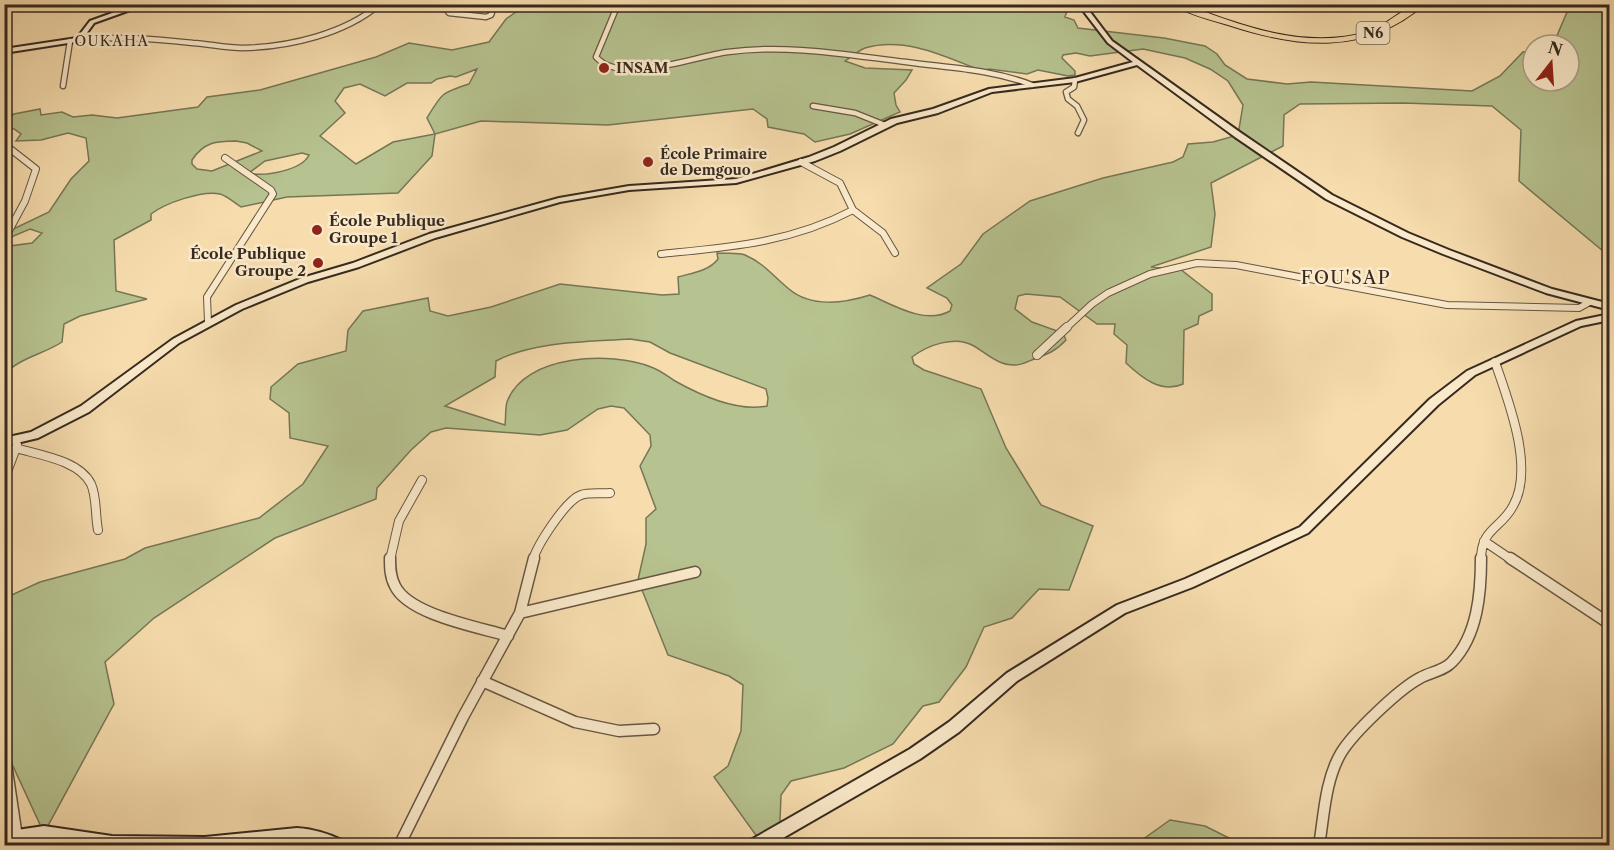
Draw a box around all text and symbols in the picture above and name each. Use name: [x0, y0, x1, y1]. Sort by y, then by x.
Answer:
road number: N6: [1356, 22, 1390, 44]
district label: OUKAHA: [75, 32, 149, 50]
north arrow: [1521, 33, 1581, 93]
text: N: [1546, 37, 1565, 60]
place label: INSAM: [616, 59, 668, 77]
marker: INSAM: [597, 61, 611, 75]
place label: École Primaire de Demgouo: [660, 144, 767, 179]
marker: École Primaire de Demgouo: [641, 155, 655, 169]
place label: École Publique Groupe 1: [329, 211, 445, 247]
marker: École Publique Groupe 1: [310, 223, 324, 237]
place label: École Publique Groupe 2: [190, 244, 306, 280]
marker: École Publique Groupe 2: [311, 256, 325, 270]
district label: FOU'SAP: [1301, 267, 1391, 289]

